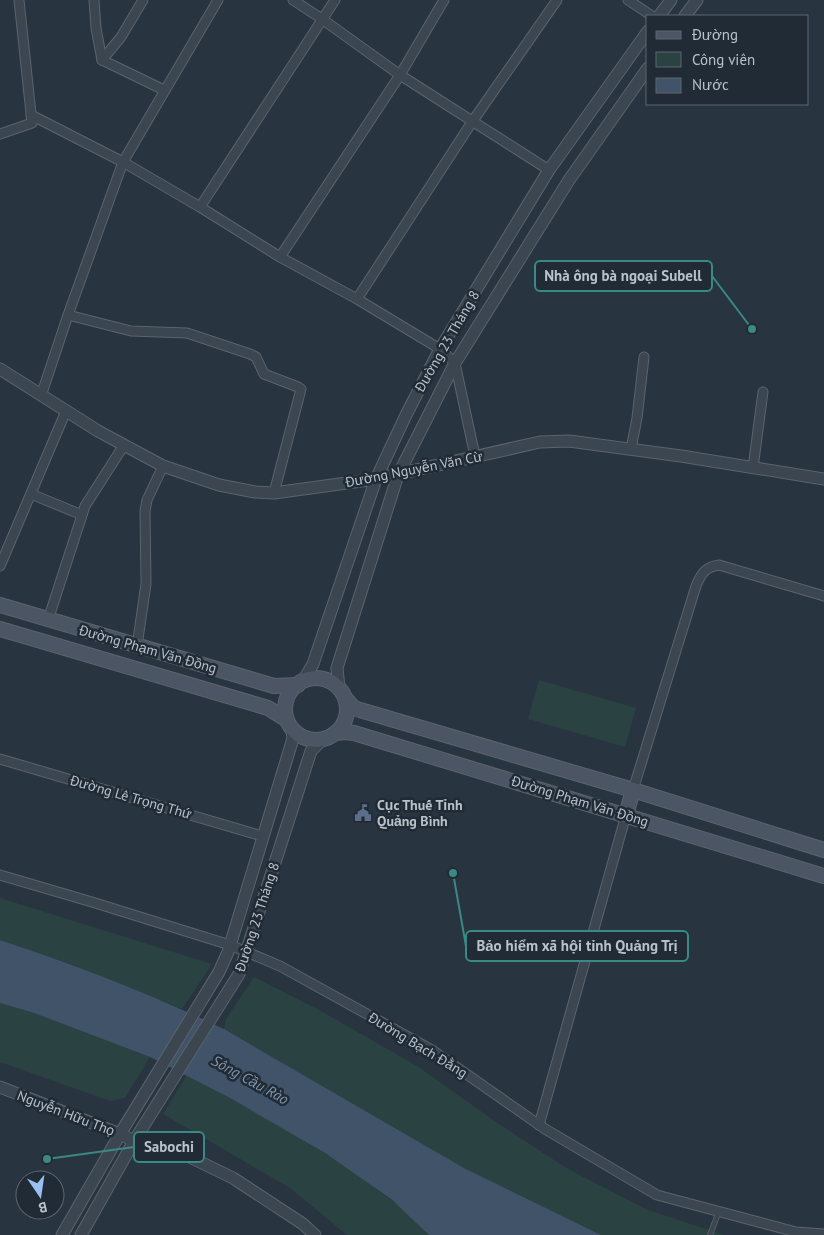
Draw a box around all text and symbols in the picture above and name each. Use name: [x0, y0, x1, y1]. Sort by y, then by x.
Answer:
legend: [646, 15, 809, 105]
text: Đường: [691, 25, 738, 44]
text: Công viên: [692, 50, 755, 69]
text: Nước: [692, 75, 729, 94]
callout: Nhà ông bà ngoại Subell: [535, 261, 712, 291]
text: Nhà ông bà ngoại Subell: [544, 266, 702, 285]
street label: Đường 23 Tháng 8: [410, 287, 483, 396]
street label: Đường Nguyễn Văn Cừ: [343, 447, 484, 491]
street label: Đường Phạm Văn Đồng: [76, 620, 219, 677]
street label: Đường Lê Trọng Thứ: [67, 771, 194, 823]
street label: Đường Phạm Văn Đồng: [508, 771, 651, 830]
place label: Cục Thuế Tỉnh Quảng Bình: [377, 796, 463, 830]
public building icon: Cục Thuế Tỉnh Quảng Bình: [353, 803, 373, 823]
street label: Đường 23 Tháng 8: [230, 860, 283, 975]
callout: Bảo hiểm xã hội tỉnh Quảng Trị: [466, 931, 688, 961]
text: Bảo hiểm xã hội tỉnh Quảng Trị: [476, 936, 678, 955]
street label: Đường Bạch Đằng: [364, 1008, 471, 1082]
water label: Sông Cầu Rào: [208, 1051, 292, 1109]
street label: Nguyễn Hữu Thọ: [15, 1086, 118, 1140]
callout: Sabochi: [134, 1132, 204, 1162]
text: Sabochi: [144, 1137, 194, 1156]
north arrow: [15, 1170, 65, 1220]
text: B: [37, 1198, 49, 1217]

